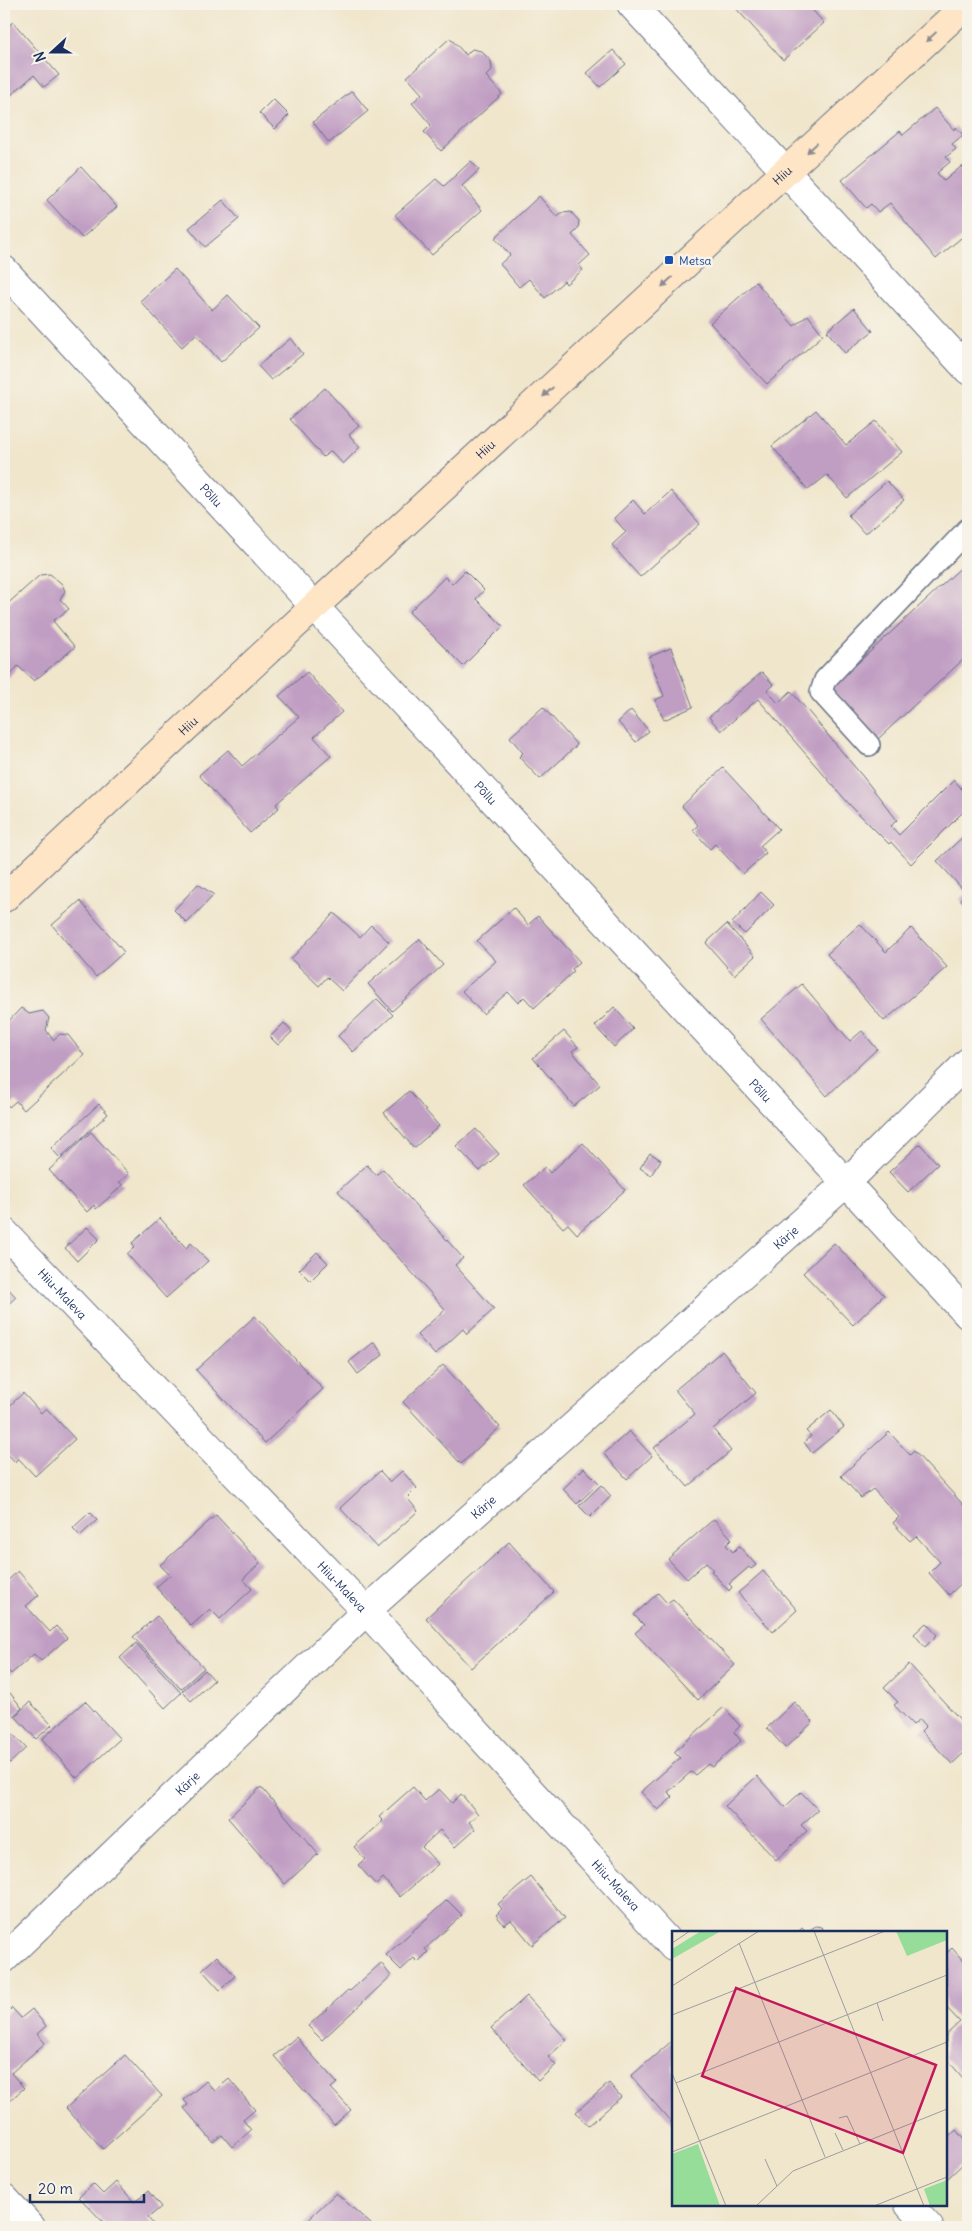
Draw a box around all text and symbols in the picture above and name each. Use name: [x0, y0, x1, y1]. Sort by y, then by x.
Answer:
north arrow: [28, 28, 78, 78]
one-way arrow: [925, 31, 937, 43]
text: N: [30, 49, 50, 64]
one-way arrow: [807, 142, 819, 154]
street label: Hiiu: [769, 162, 795, 188]
place label: Metsa: [679, 253, 712, 268]
marker: Metsa: [663, 254, 675, 266]
one-way arrow: [662, 276, 674, 288]
one-way arrow: [542, 386, 554, 398]
street label: Hiiu: [472, 436, 498, 462]
street label: Põllu: [197, 480, 226, 510]
street label: Hiiu: [175, 713, 201, 738]
street label: Põllu: [472, 778, 500, 807]
street label: Põllu: [746, 1076, 775, 1105]
street label: Kärje: [770, 1222, 801, 1252]
street label: Hiiu-Maleva: [35, 1265, 90, 1322]
street label: Kärje: [468, 1492, 499, 1522]
street label: Hiiu-Maleva: [315, 1558, 370, 1615]
street label: Kärje: [172, 1768, 202, 1798]
street label: Hiiu-Maleva: [589, 1856, 644, 1914]
inset map: [672, 1931, 947, 2206]
scale bar: [30, 2171, 144, 2203]
text: 20 m: [38, 2179, 73, 2198]

